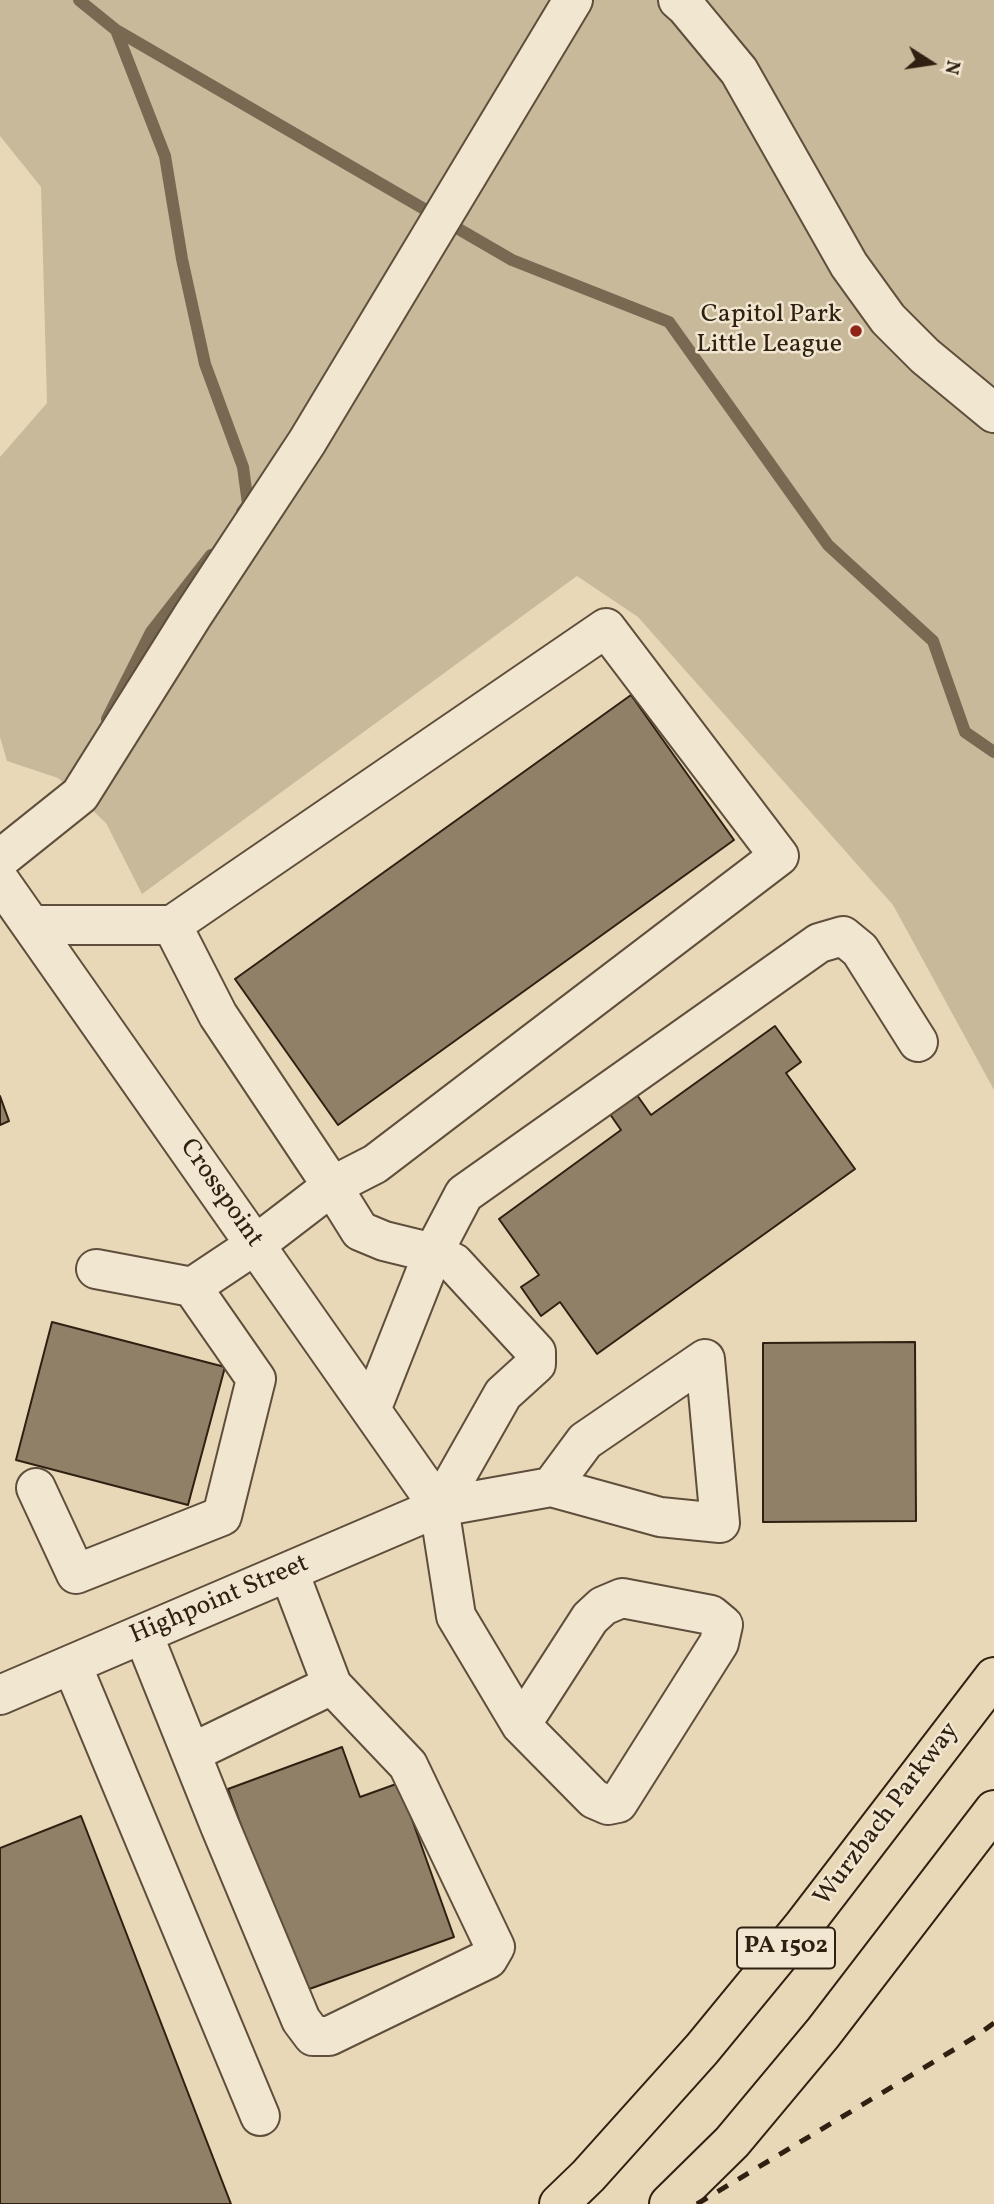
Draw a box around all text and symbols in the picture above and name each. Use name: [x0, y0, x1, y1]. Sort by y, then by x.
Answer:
north arrow: [896, 28, 966, 98]
text: N: [937, 58, 966, 77]
place label: Capitol Park Little League: [696, 300, 842, 362]
marker: Capitol Park Little League: [848, 323, 864, 339]
street label: Crosspoint: [171, 1134, 269, 1254]
street label: Highpoint Street: [126, 1549, 314, 1653]
street label: Wurzbach Parkway: [809, 1717, 967, 1913]
road number: PA 1502: [737, 1927, 835, 1968]

